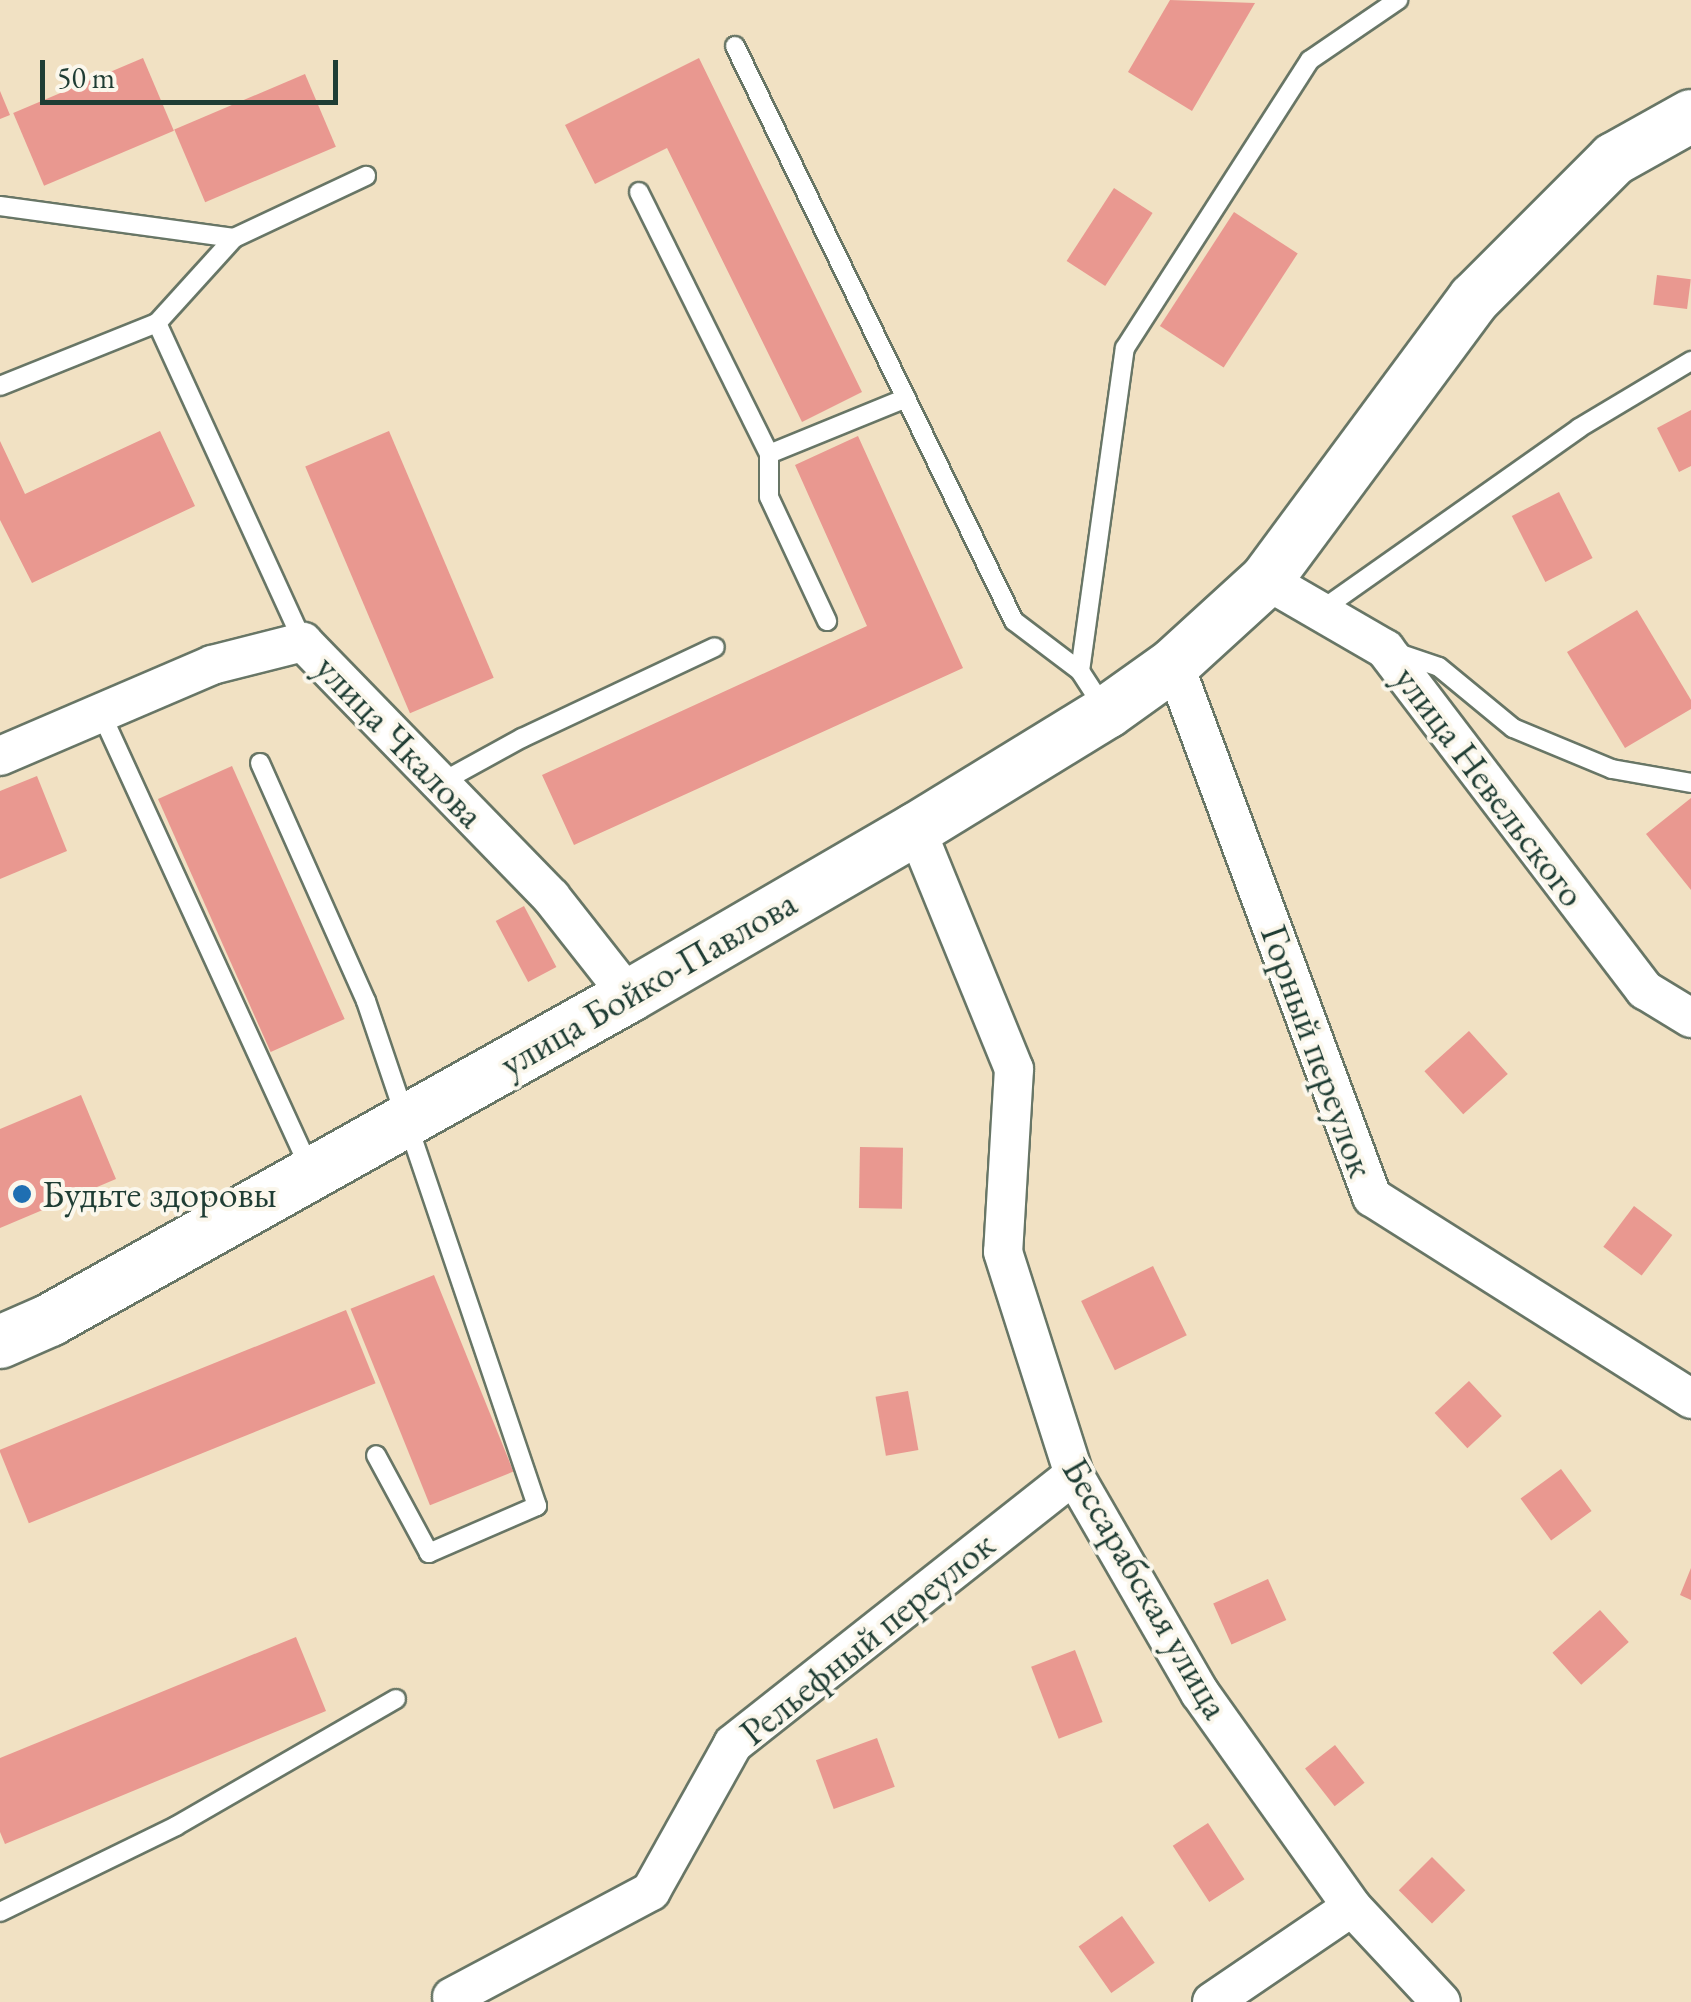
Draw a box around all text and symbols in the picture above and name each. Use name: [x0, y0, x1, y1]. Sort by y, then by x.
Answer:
scale bar: [45, 40, 342, 102]
text: 50 m: [57, 58, 115, 97]
street label: улица Чкалова: [306, 645, 494, 837]
street label: улица Невельского: [1385, 657, 1595, 915]
street label: улица Бойко-Павлова: [492, 880, 804, 1086]
street label: Горный переулок: [1251, 919, 1385, 1183]
place label: Будьте здоровы: [42, 1171, 277, 1217]
marker: Будьте здоровы: [11, 1183, 33, 1205]
street label: Бессарабская улица: [1053, 1449, 1239, 1727]
street label: Рельефный переулок: [731, 1521, 1003, 1755]

